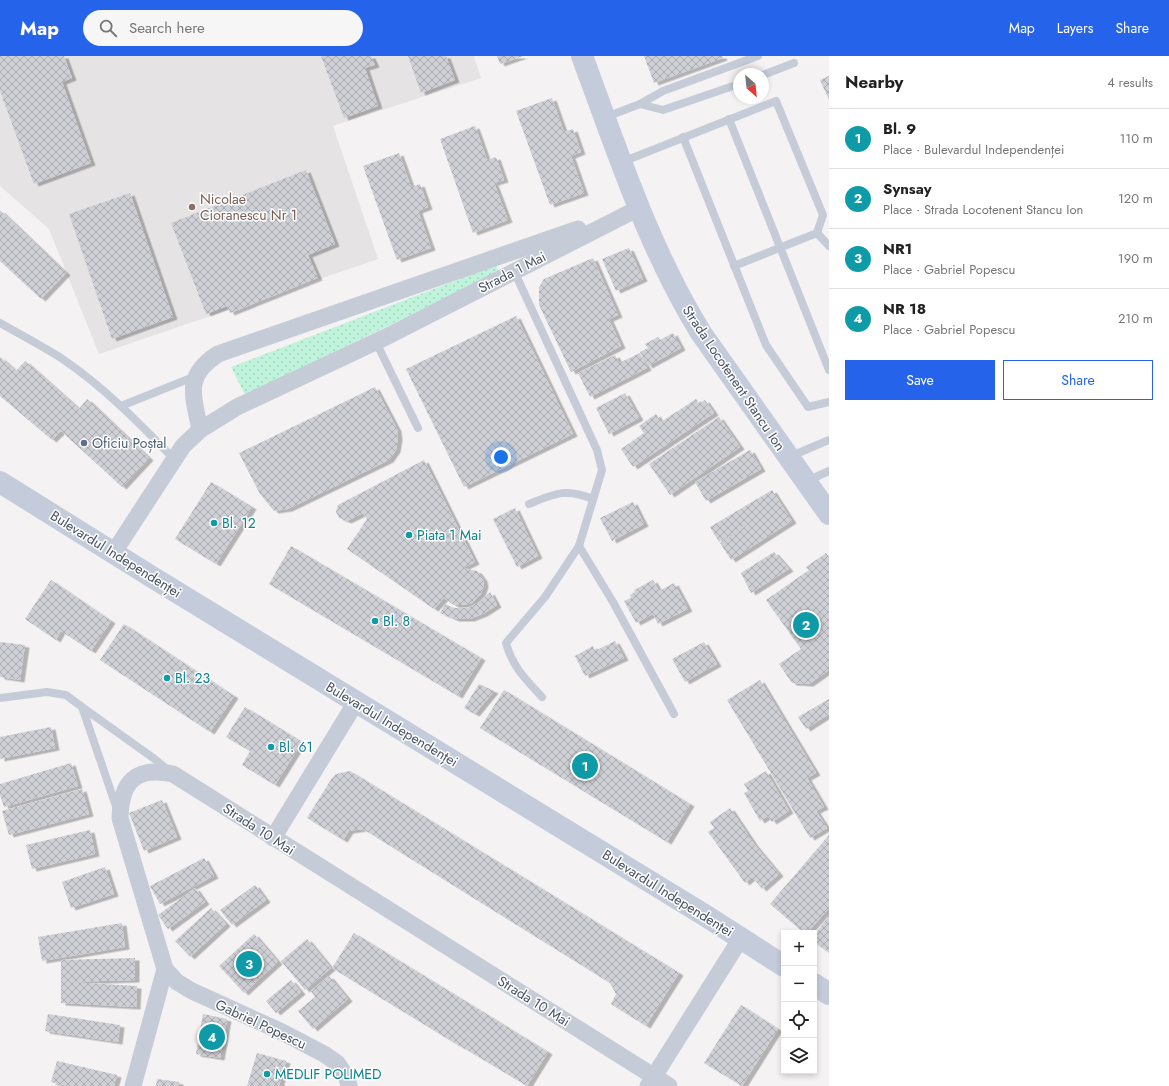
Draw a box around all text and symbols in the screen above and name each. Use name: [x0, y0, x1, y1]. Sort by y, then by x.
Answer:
search box: [83, 10, 363, 46]
text: Map: [20, 15, 59, 42]
icon: search: [97, 17, 119, 39]
text: Search here: [129, 17, 205, 39]
text: Map: [1009, 18, 1035, 38]
text: Layers: [1057, 18, 1093, 38]
text: Share: [1115, 18, 1149, 38]
north arrow: [733, 68, 769, 104]
text: Nearby: [845, 70, 903, 94]
text: 4 results: [1107, 73, 1153, 92]
text: Bl. 9: [883, 118, 916, 140]
text: 1: [855, 129, 861, 148]
text: 110 m: [1119, 129, 1153, 148]
text: Place · Bulevardul Independenței: [883, 140, 1064, 159]
text: Synsay: [883, 178, 931, 200]
place label: Nicolae Cioranescu Nr 1: [200, 189, 297, 225]
text: 2: [854, 189, 862, 208]
text: 120 m: [1118, 189, 1153, 208]
text: Place · Strada Locotenent Stancu Ion: [883, 200, 1083, 219]
marker: Nicolae Cioranescu Nr 1: [187, 202, 197, 212]
text: NR1: [883, 238, 912, 260]
street label: Strada 1 Mai: [475, 246, 549, 298]
text: 3: [854, 249, 862, 268]
text: 190 m: [1118, 249, 1153, 268]
text: Place · Gabriel Popescu: [883, 260, 1015, 279]
text: NR 18: [883, 298, 926, 320]
street label: Strada Locotenent Stancu Ion: [678, 301, 790, 455]
text: 4: [853, 309, 863, 328]
text: 210 m: [1118, 309, 1153, 328]
text: Place · Gabriel Popescu: [883, 320, 1015, 339]
button: Save: [845, 360, 995, 400]
button: Share: [1003, 360, 1153, 400]
place label: Oficiu Poștal: [92, 433, 166, 454]
marker: Oficiu Poștal: [79, 438, 89, 448]
your location: [491, 447, 511, 467]
street label: Bulevardul Independenței: [46, 505, 185, 603]
place label: Bl. 12: [222, 513, 256, 533]
marker: Bl. 12: [209, 518, 219, 528]
place label: Piata 1 Mai: [417, 525, 482, 545]
marker: Piata 1 Mai: [404, 530, 414, 540]
pin: 2: [793, 610, 819, 640]
place label: Bl. 8: [383, 611, 410, 631]
marker: Bl. 8: [370, 616, 380, 626]
place label: Bl. 23: [175, 668, 210, 688]
marker: Bl. 23: [162, 673, 172, 683]
street label: Bulevardul Independenței: [322, 677, 462, 772]
place label: Bl. 61: [279, 737, 313, 757]
marker: Bl. 61: [266, 742, 276, 752]
pin: 1: [572, 751, 598, 781]
street label: Strada 10 Mai: [219, 798, 299, 860]
street label: Bulevardul Independenței: [598, 844, 737, 942]
map controls: [781, 930, 817, 1074]
button: +: [781, 930, 817, 966]
pin: 3: [236, 949, 262, 979]
button: −: [781, 966, 817, 1002]
street label: Strada 10 Mai: [494, 971, 574, 1031]
street label: Gabriel Popescu: [212, 994, 310, 1054]
button: locate: [781, 1002, 817, 1038]
pin: 4: [199, 1022, 225, 1052]
button: layers: [781, 1038, 817, 1074]
place label: MEDLIF POLIMED: [275, 1064, 382, 1084]
marker: MEDLIF POLIMED: [262, 1069, 272, 1079]

